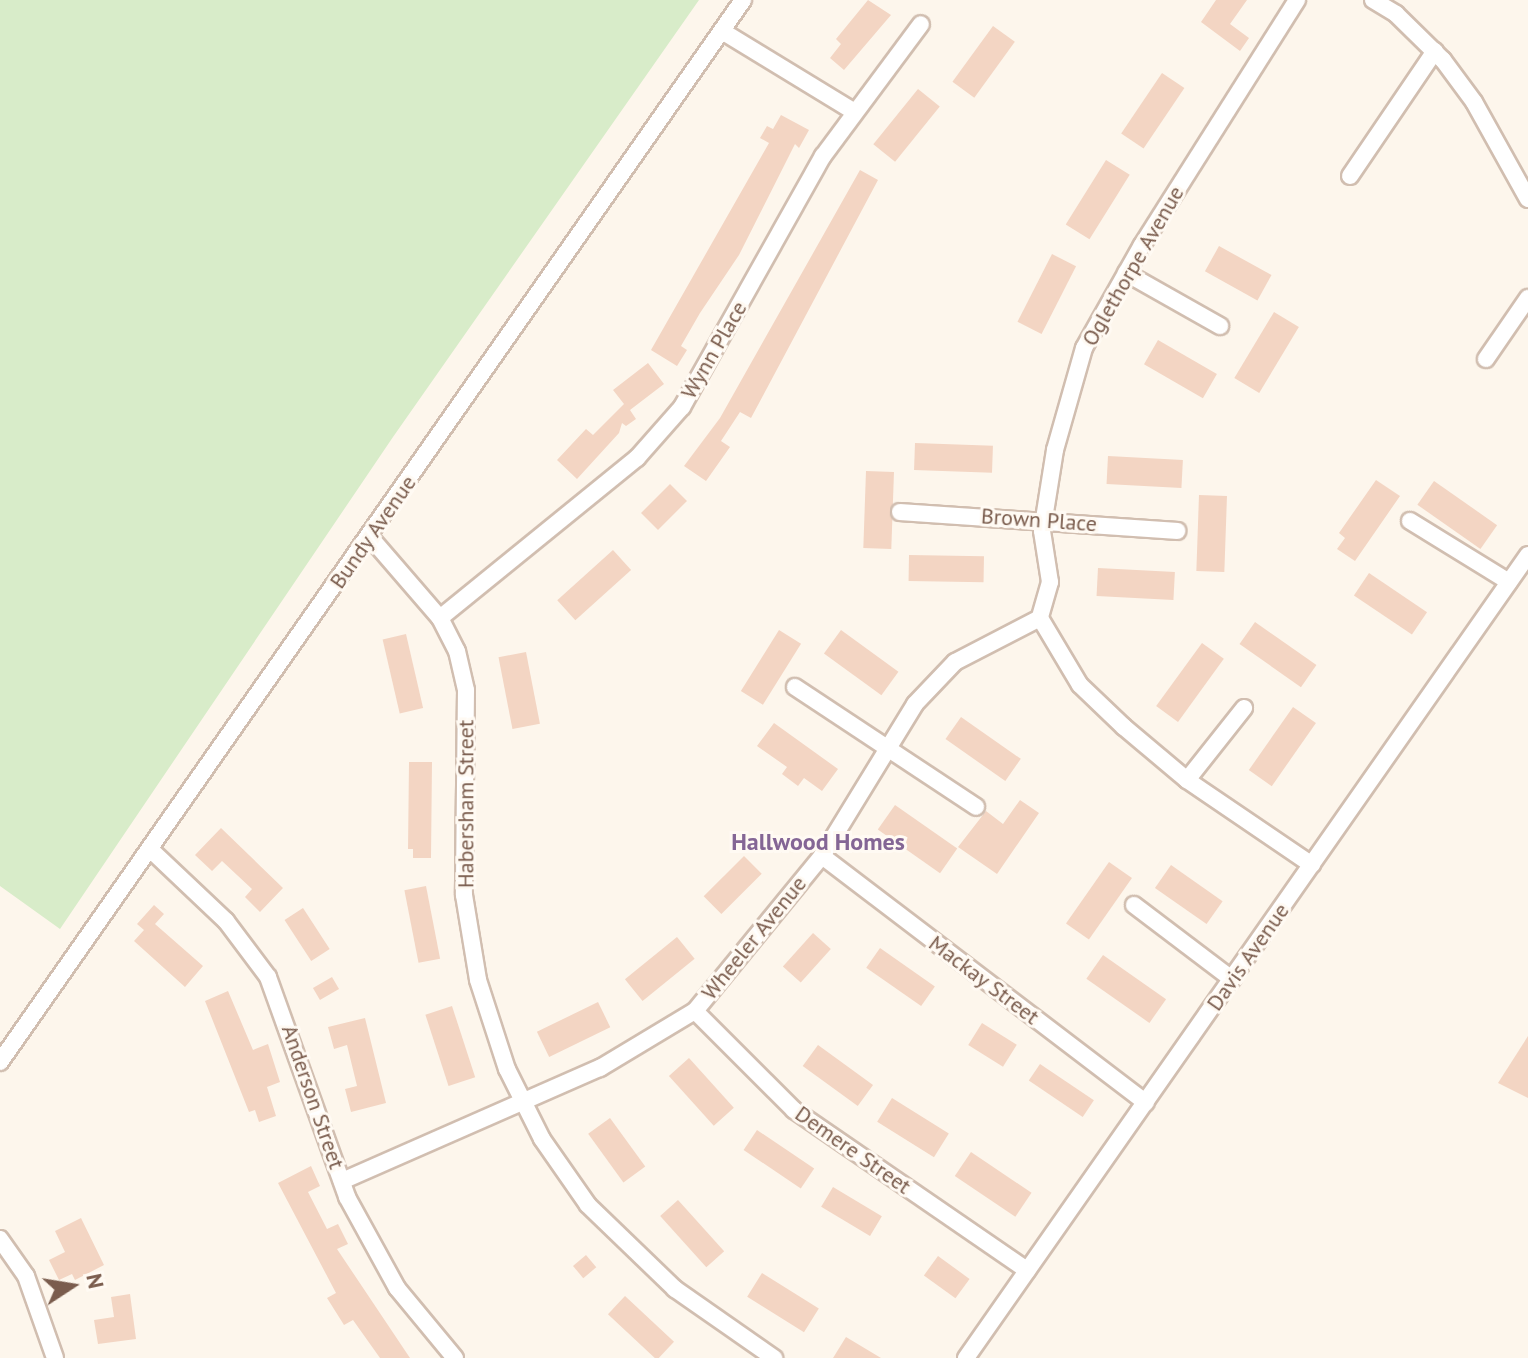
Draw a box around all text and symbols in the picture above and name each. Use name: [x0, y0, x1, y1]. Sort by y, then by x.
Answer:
street label: Oglethorpe Avenue: [1076, 181, 1190, 351]
street label: Wynn Place: [675, 297, 753, 403]
street label: Bundy Avenue: [324, 470, 422, 594]
street label: Brown Place: [980, 503, 1098, 537]
street label: Habersham Street: [453, 720, 479, 888]
district label: Hallwood Homes: [731, 828, 905, 856]
street label: Wheeler Avenue: [696, 871, 812, 1005]
street label: Davis Avenue: [1201, 898, 1295, 1016]
street label: Mackay Street: [923, 930, 1045, 1030]
street label: Anderson Street: [276, 1022, 350, 1172]
street label: Demere Street: [790, 1100, 916, 1200]
north arrow: [32, 1246, 112, 1326]
text: N: [80, 1271, 111, 1291]

